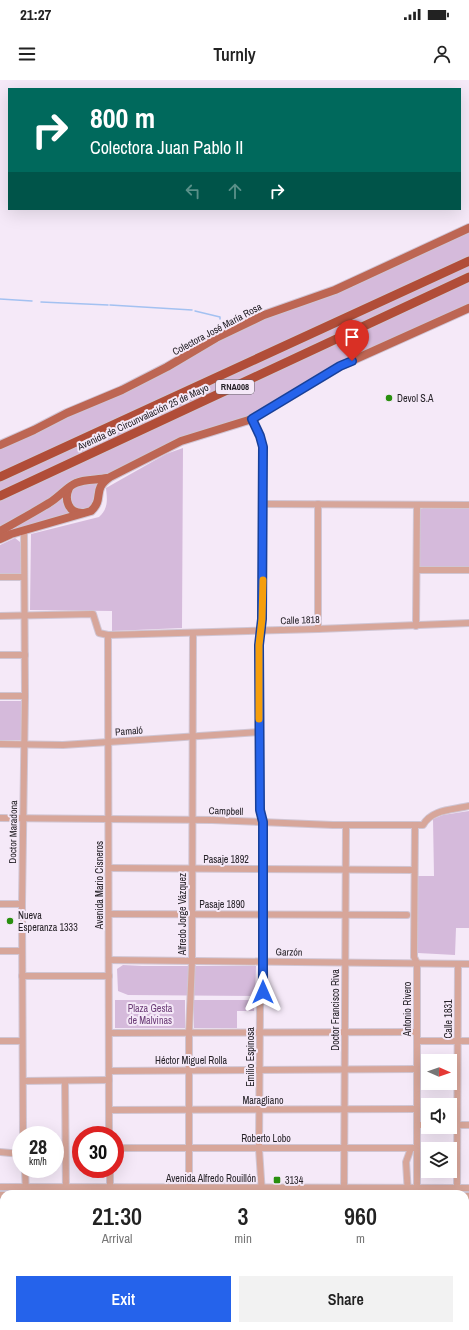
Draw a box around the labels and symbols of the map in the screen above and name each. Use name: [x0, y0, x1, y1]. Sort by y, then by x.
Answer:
street label: Colectora José María Rosa: [170, 300, 264, 358]
pin: [335, 320, 369, 361]
road number: RNA008: [216, 380, 254, 394]
street label: Avenida de Circunvalación 25 de Mayo: [74, 381, 211, 454]
place label: Devol S.A: [397, 392, 434, 405]
marker: Devol S.A: [384, 393, 394, 403]
street label: Calle 1818: [280, 613, 320, 627]
street label: Pamaló: [115, 724, 144, 738]
street label: Doctor Maradona: [6, 800, 20, 864]
street label: Campbell: [208, 804, 244, 818]
street label: Avenida Mario Cisneros: [93, 841, 106, 930]
street label: Pasaje 1892: [203, 853, 249, 866]
street label: Alfredo Jorge Vázquez: [176, 873, 189, 956]
street label: Pasaje 1890: [199, 898, 245, 911]
place label: Nueva Esperanza 1333: [18, 909, 78, 934]
marker: Nueva Esperanza 1333: [5, 916, 15, 926]
street label: Garzón: [275, 945, 303, 959]
street label: Doctor Francisco Riva: [329, 969, 342, 1051]
position arrow: [242, 971, 284, 1013]
street label: Antonio Rivero: [401, 981, 414, 1037]
street label: Calle 1831: [442, 999, 455, 1039]
park label: Plaza Gesta de Malvinas: [128, 1002, 173, 1027]
street label: Emilio Espinosa: [244, 1027, 257, 1087]
street label: Héctor Miguel Rolla: [155, 1054, 227, 1067]
north arrow: [421, 1054, 457, 1090]
street label: Maragliano: [242, 1094, 284, 1107]
speed limit sign: 30: [72, 1126, 124, 1178]
street label: Roberto Lobo: [241, 1132, 291, 1145]
street label: Avenida Alfredo Rouillón: [165, 1172, 256, 1185]
place label: 3134: [285, 1174, 304, 1187]
marker: 3134: [272, 1175, 282, 1185]

